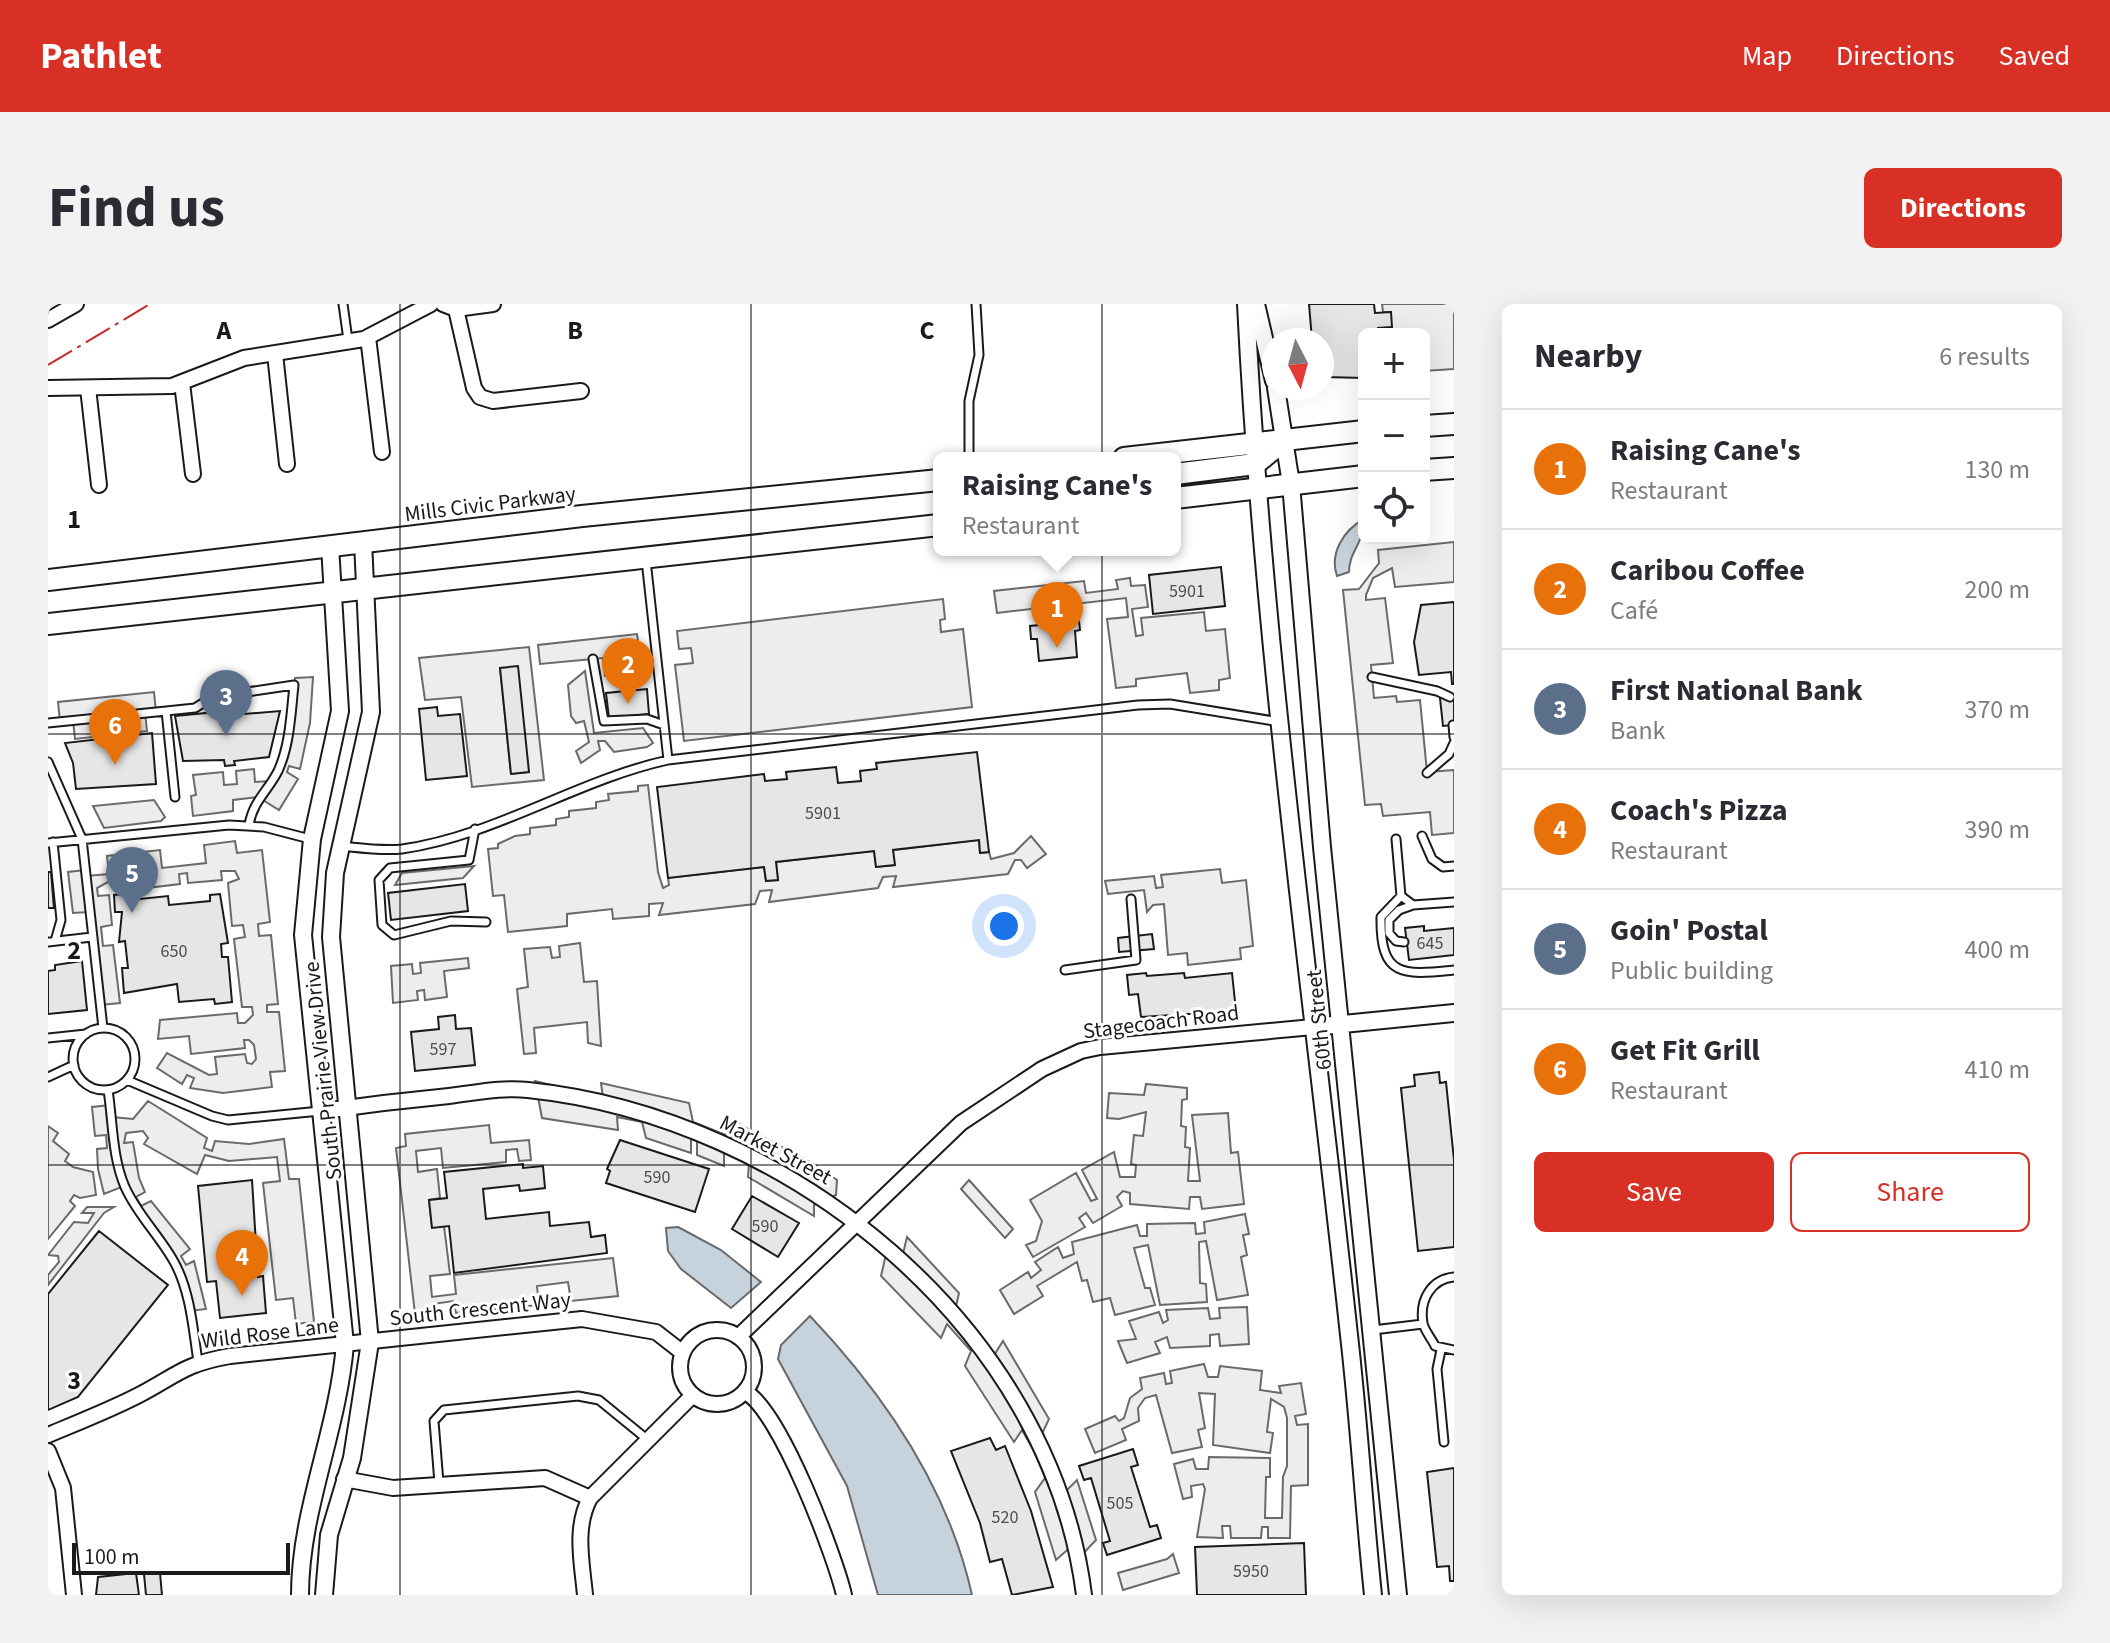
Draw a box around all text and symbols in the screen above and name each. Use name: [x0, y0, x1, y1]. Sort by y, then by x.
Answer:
text: Pathlet: [40, 29, 162, 83]
text: Map: [1742, 36, 1792, 76]
text: Directions: [1836, 36, 1955, 76]
text: Saved: [1999, 36, 2070, 76]
button: Directions: [1864, 168, 2062, 248]
text: Find us: [48, 169, 225, 248]
text: A: [216, 312, 233, 349]
text: B: [567, 312, 583, 349]
text: C: [919, 312, 935, 349]
north arrow: [1262, 328, 1334, 400]
map controls: [1358, 328, 1430, 544]
button: +: [1358, 328, 1430, 400]
text: Nearby: [1534, 332, 1642, 381]
text: 6 results: [1939, 338, 2030, 375]
button: −: [1358, 400, 1430, 472]
text: Raising Cane's: [1610, 429, 1801, 472]
text: 1: [1553, 451, 1567, 488]
text: 130 m: [1964, 451, 2030, 488]
popup: [933, 452, 1181, 556]
text: Raising Cane's: [962, 464, 1152, 507]
button: locate: [1358, 472, 1430, 544]
text: Restaurant: [1610, 472, 1728, 509]
street label: Mills Civic Parkway: [403, 478, 578, 530]
text: 1: [67, 501, 81, 538]
text: Restaurant: [962, 507, 1079, 544]
text: Caribou Coffee: [1610, 549, 1805, 592]
text: 2: [1553, 571, 1567, 608]
text: 200 m: [1964, 571, 2030, 608]
house number: 5901: [1169, 579, 1205, 604]
pin: 1: [1031, 582, 1083, 648]
text: Café: [1610, 592, 1658, 629]
pin: 2: [602, 638, 654, 704]
text: First National Bank: [1610, 669, 1863, 712]
pin: 3: [200, 670, 252, 736]
text: 3: [1553, 691, 1567, 728]
text: 370 m: [1964, 691, 2030, 728]
pin: 6: [89, 699, 141, 765]
text: Bank: [1610, 712, 1665, 749]
text: Coach's Pizza: [1610, 789, 1788, 832]
house number: 5901: [805, 801, 841, 826]
text: 4: [1553, 811, 1567, 848]
text: 390 m: [1964, 811, 2030, 848]
text: Restaurant: [1610, 832, 1728, 869]
pin: 5: [106, 847, 158, 913]
your location: [984, 906, 1024, 946]
text: Goin' Postal: [1610, 909, 1768, 952]
house number: 645: [1417, 931, 1443, 956]
text: 5: [1553, 931, 1567, 968]
text: 400 m: [1964, 931, 2030, 968]
text: 2: [67, 932, 81, 969]
house number: 650: [161, 939, 187, 964]
text: Public building: [1610, 952, 1773, 989]
street label: South Prairie View Drive: [296, 960, 350, 1182]
street label: 60th Street: [1298, 968, 1340, 1072]
street label: Stagecoach Road: [1081, 997, 1241, 1047]
text: Get Fit Grill: [1610, 1029, 1760, 1072]
house number: 597: [430, 1037, 456, 1062]
text: 6: [1553, 1051, 1567, 1088]
text: 410 m: [1964, 1051, 2030, 1088]
text: Restaurant: [1610, 1072, 1728, 1109]
street label: Market Street: [714, 1107, 838, 1193]
button: Save: [1534, 1152, 1774, 1232]
button: Share: [1790, 1152, 2030, 1232]
house number: 590: [644, 1165, 670, 1190]
house number: 590: [752, 1214, 778, 1239]
pin: 4: [216, 1230, 268, 1296]
street label: South Crescent Way: [388, 1283, 573, 1334]
street label: Wild Rose Lane: [200, 1309, 341, 1357]
text: 3: [67, 1362, 81, 1399]
house number: 505: [1107, 1491, 1133, 1516]
house number: 520: [992, 1505, 1018, 1530]
scale bar: [72, 1539, 290, 1575]
text: 100 m: [84, 1541, 139, 1573]
house number: 5950: [1233, 1559, 1269, 1584]

